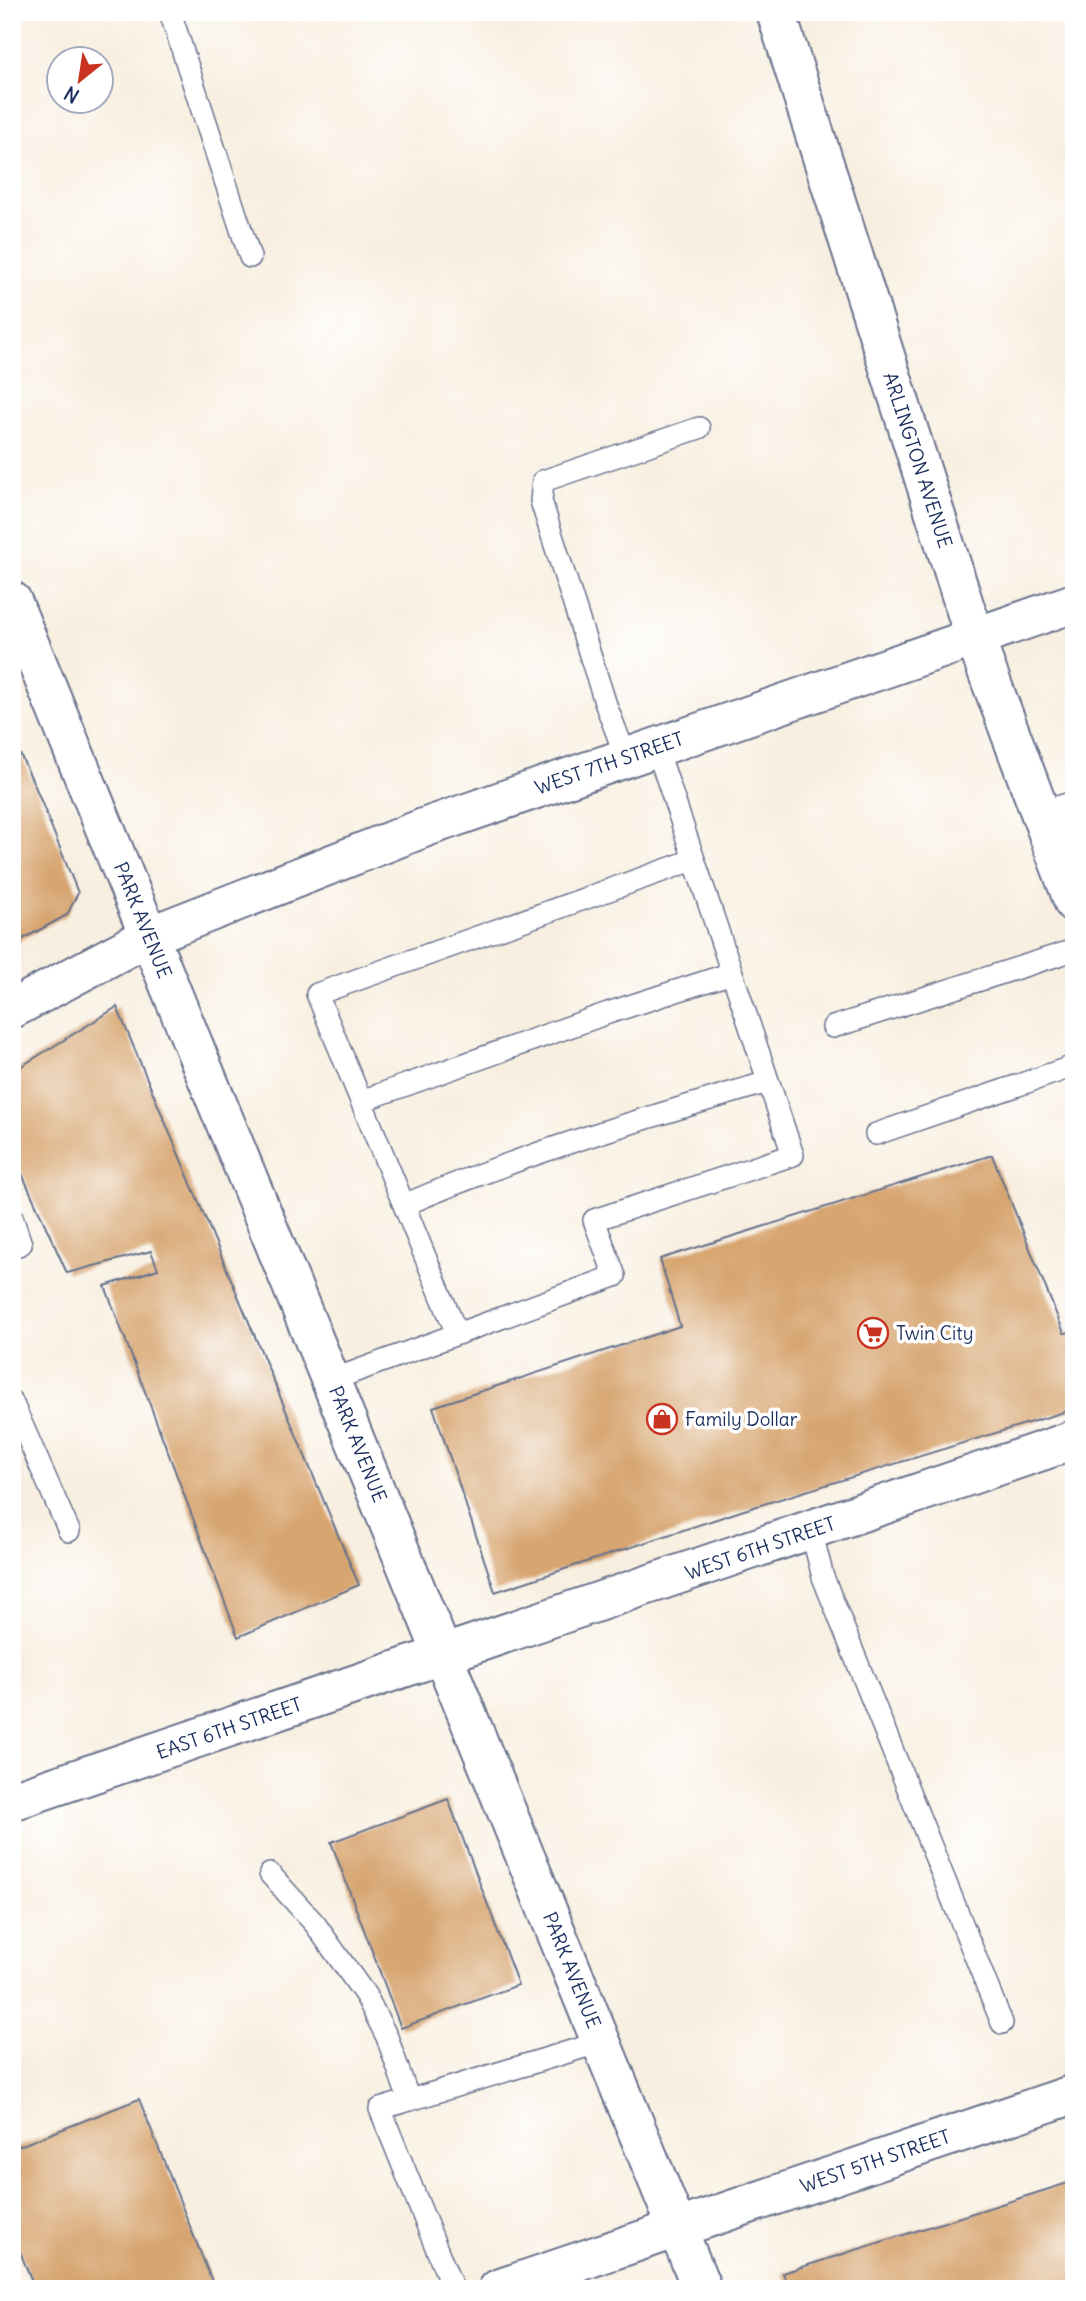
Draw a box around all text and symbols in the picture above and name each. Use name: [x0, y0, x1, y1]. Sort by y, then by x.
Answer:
north arrow: [46, 46, 116, 116]
text: N: [60, 81, 83, 108]
street label: ARLINGTON AVENUE: [878, 369, 958, 551]
street label: WEST 7TH STREET: [532, 726, 686, 800]
street label: PARK AVENUE: [109, 858, 177, 982]
supermarket icon: Twin City: [856, 1316, 890, 1350]
place label: Twin City: [896, 1321, 973, 1345]
street label: PARK AVENUE: [324, 1382, 392, 1506]
shop icon: Family Dollar: [645, 1402, 679, 1436]
place label: Family Dollar: [685, 1407, 798, 1431]
street label: WEST 6TH STREET: [682, 1511, 838, 1585]
street label: EAST 6TH STREET: [153, 1692, 305, 1764]
street label: PARK AVENUE: [538, 1908, 606, 2032]
street label: WEST 5TH STREET: [797, 2124, 953, 2198]

